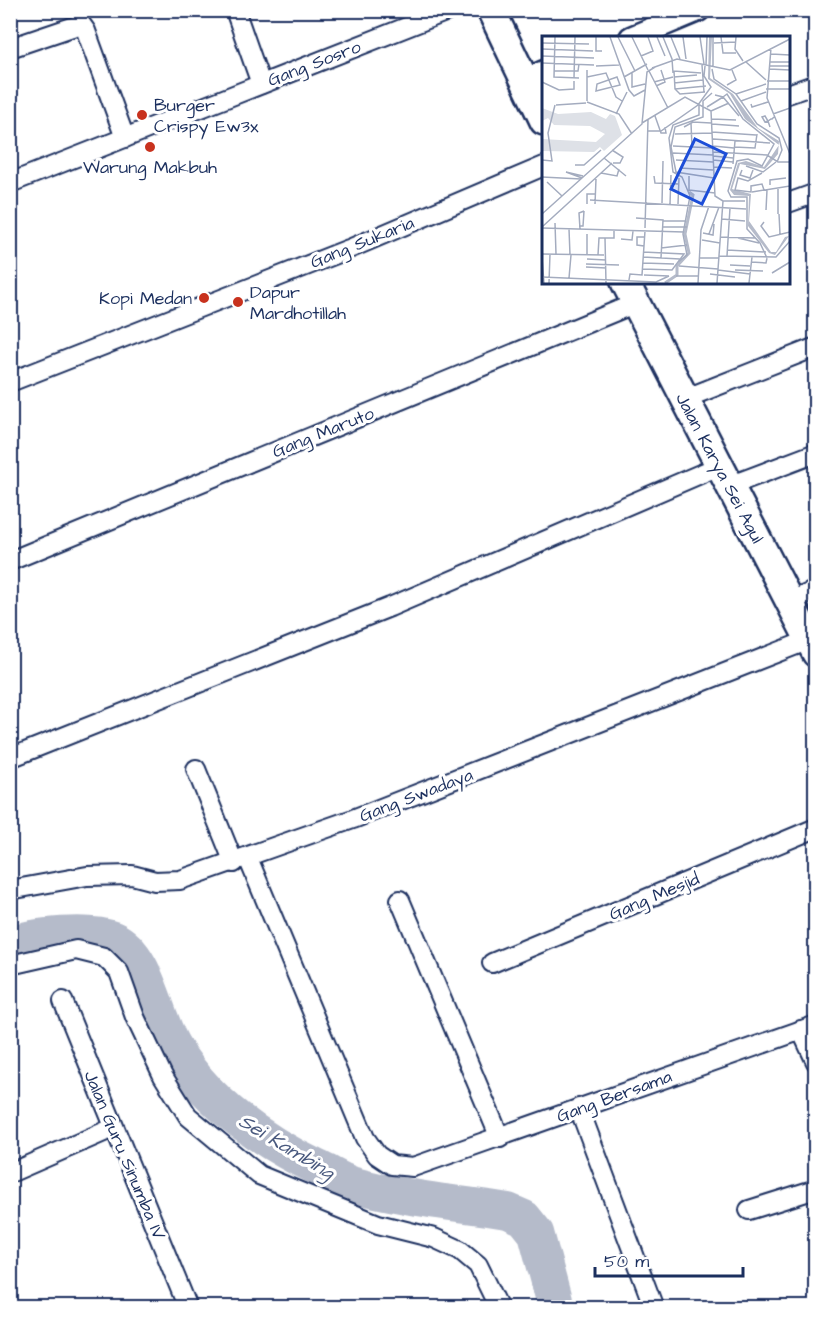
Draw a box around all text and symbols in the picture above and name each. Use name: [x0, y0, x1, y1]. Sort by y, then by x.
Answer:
street label: Gang Sosro: [264, 34, 365, 94]
inset map: [542, 36, 790, 284]
place label: Burger Crispy Ew3x: [154, 93, 259, 140]
marker: Burger Crispy Ew3x: [135, 108, 149, 122]
marker: Warung Makbuh: [143, 140, 157, 154]
place label: Warung Makbuh: [83, 155, 217, 181]
street label: Gang Sukaria: [307, 210, 418, 276]
place label: Dapur Mardhotillah: [250, 280, 346, 326]
place label: Kopi Medan: [99, 286, 192, 311]
marker: Kopi Medan: [197, 291, 211, 305]
marker: Dapur Mardhotillah: [231, 295, 245, 309]
street label: Jalan Karya Sei Agul: [668, 389, 770, 549]
street label: Gang Maruto: [269, 401, 378, 465]
street label: Gang Swadaya: [356, 762, 477, 830]
street label: Gang Mesjid: [605, 866, 704, 928]
street label: Gang Bersama: [553, 1064, 676, 1130]
street label: Jalan Guru Sinumba IV: [78, 1067, 172, 1244]
water label: Sei Kambing: [233, 1107, 341, 1188]
scale bar: [595, 1240, 744, 1278]
text: 50 m: [604, 1249, 649, 1274]

